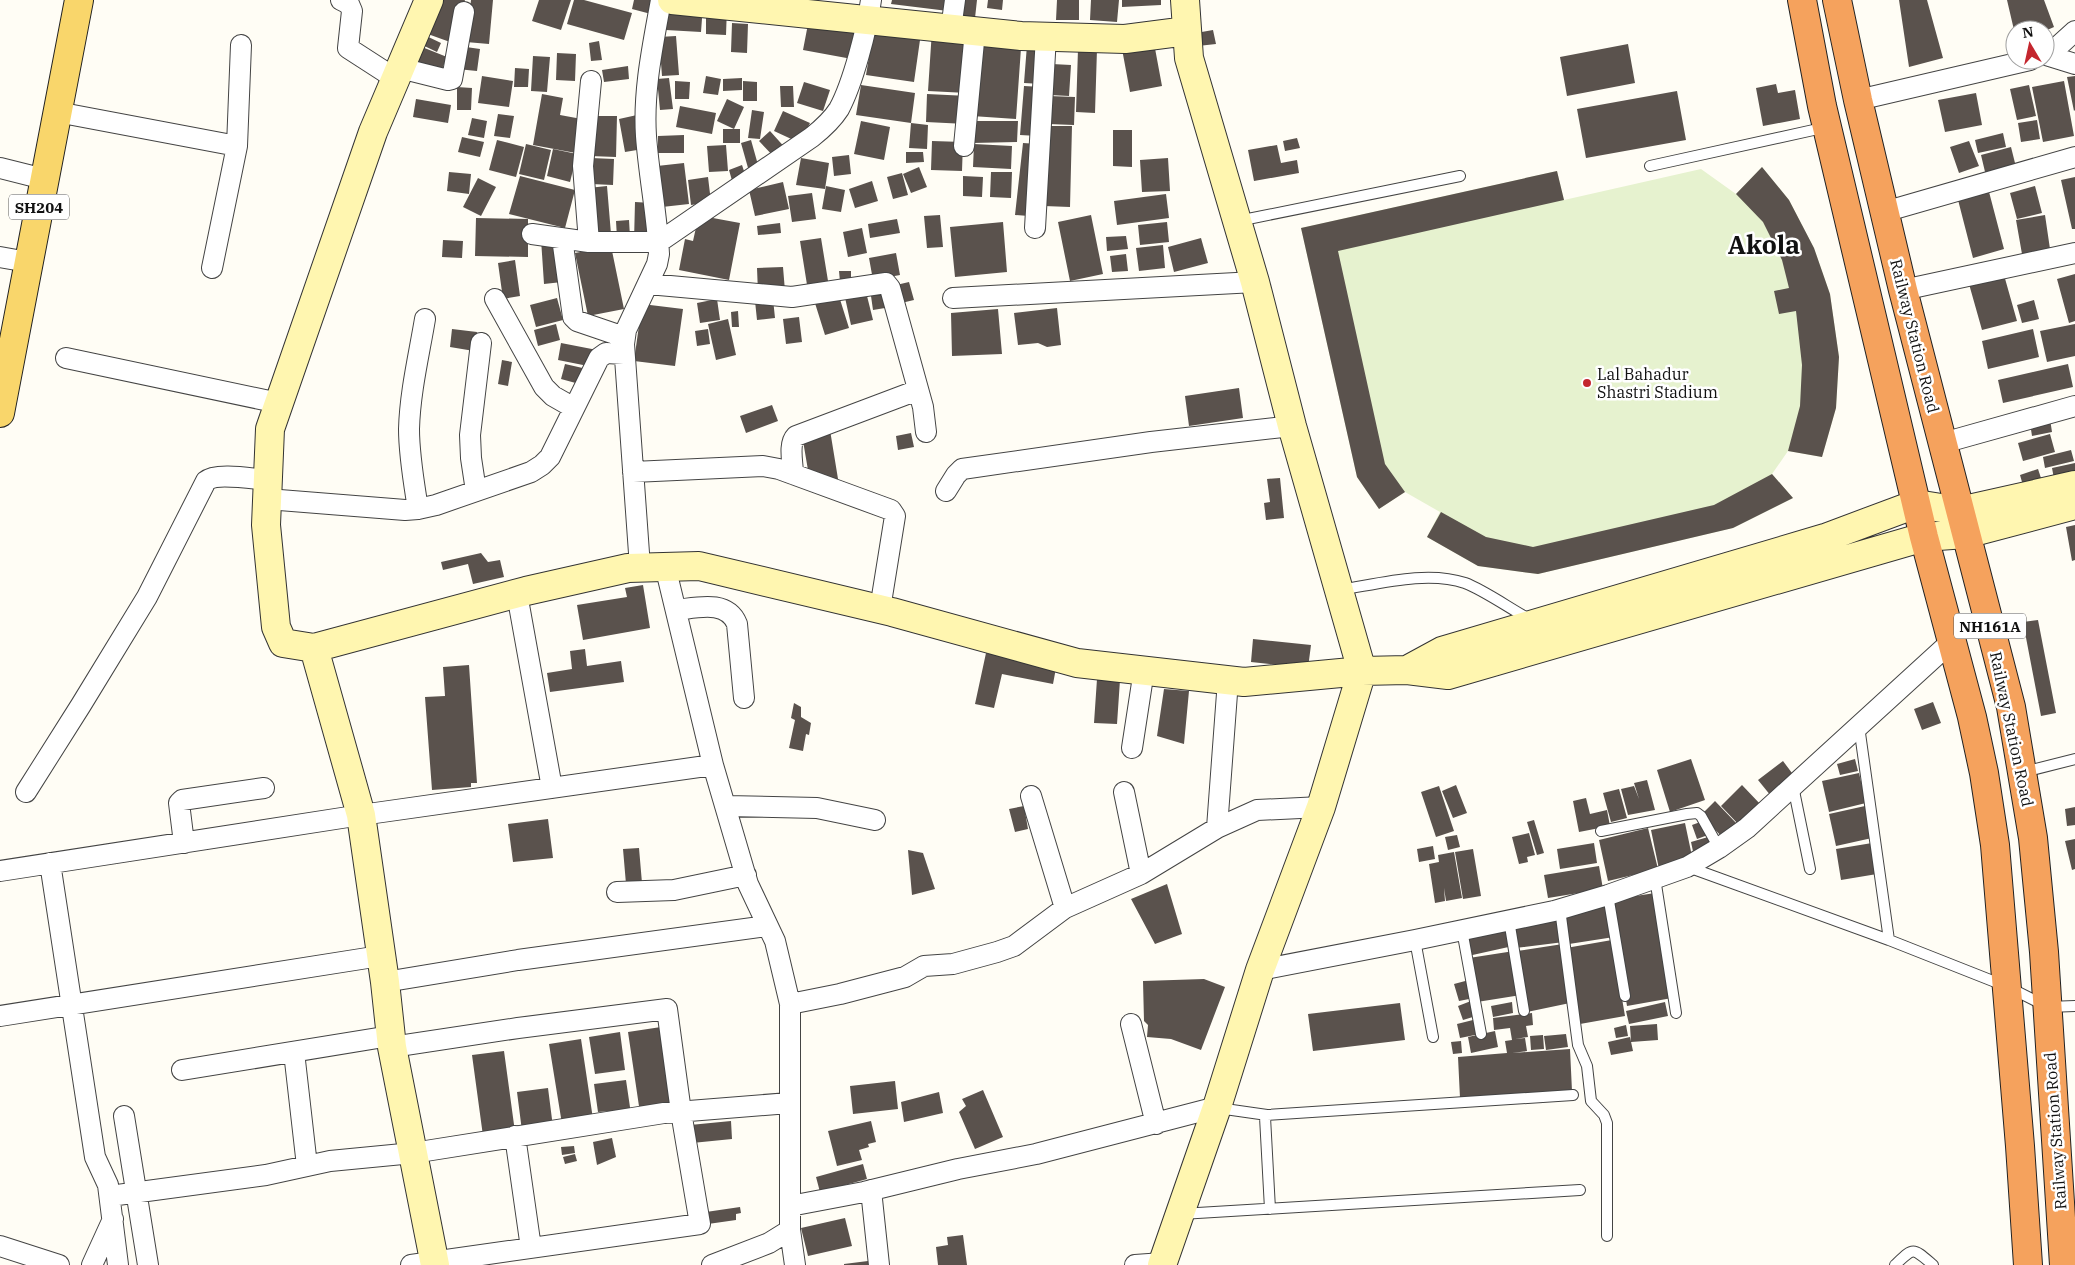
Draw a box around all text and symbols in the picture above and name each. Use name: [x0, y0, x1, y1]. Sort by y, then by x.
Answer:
north arrow: [2005, 20, 2055, 70]
text: N: [2021, 22, 2035, 42]
road number: SH204: [9, 194, 69, 220]
district label: Akola: [1728, 227, 1800, 261]
street label: Railway Station Road: [1886, 257, 1944, 415]
place label: Lal Bahadur Shastri Stadium: [1597, 364, 1718, 402]
marker: Lal Bahadur Shastri Stadium: [1581, 377, 1593, 389]
road number: NH161A: [1954, 614, 2026, 638]
street label: Railway Station Road: [1986, 650, 2038, 809]
street label: Railway Station Road: [2039, 1051, 2070, 1210]

